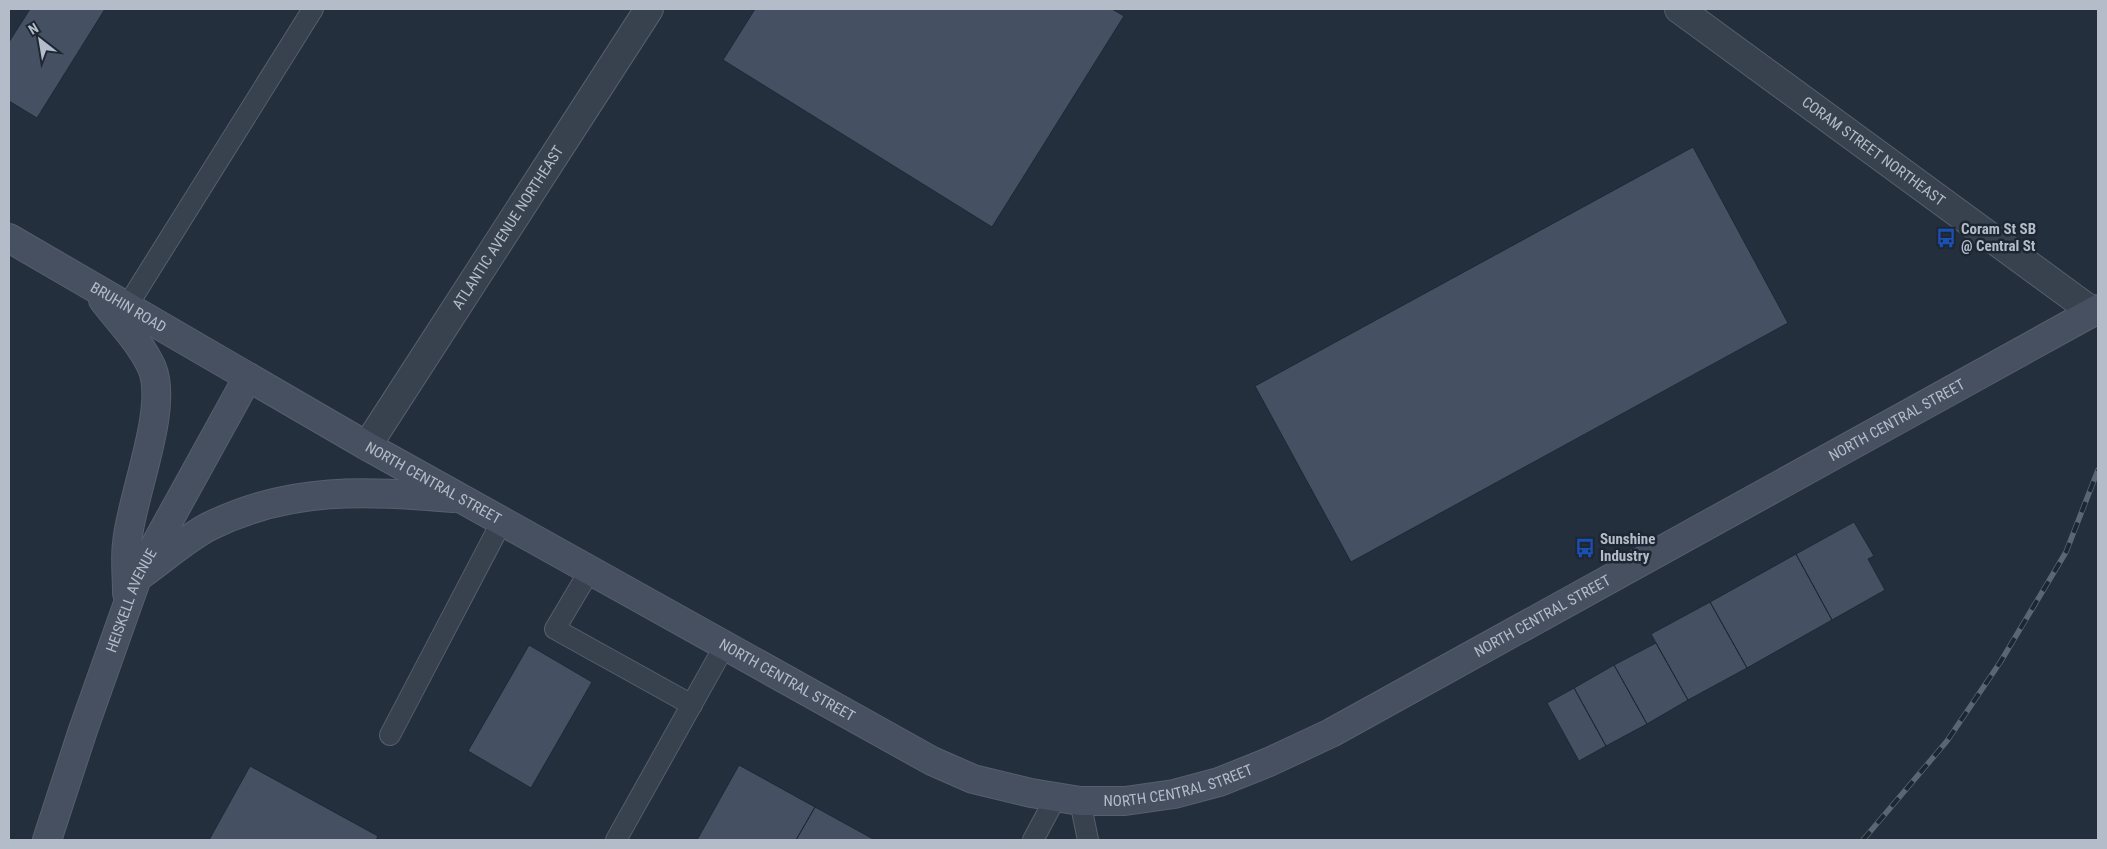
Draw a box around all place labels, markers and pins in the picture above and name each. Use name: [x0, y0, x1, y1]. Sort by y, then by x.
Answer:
place label: Coram St SB @ Central St: [1961, 220, 2036, 255]
bus stop icon: Coram St SB @ Central St: [1935, 227, 1957, 249]
place label: Sunshine Industry: [1600, 530, 1655, 565]
bus stop icon: Sunshine Industry: [1574, 537, 1596, 559]

